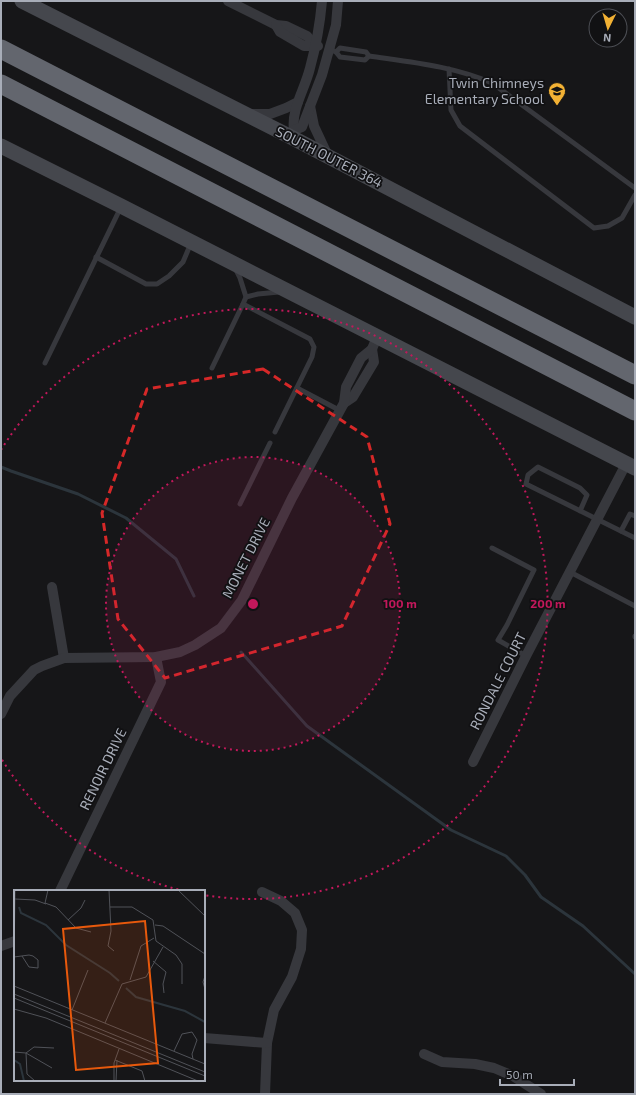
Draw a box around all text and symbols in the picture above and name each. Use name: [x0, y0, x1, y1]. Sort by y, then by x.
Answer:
north arrow: [588, 8, 628, 48]
text: N: [603, 32, 612, 45]
place label: Twin Chimneys Elementary School: [425, 74, 545, 107]
school or university icon: Twin Chimneys Elementary School: [547, 81, 567, 106]
street label: SOUTH OUTER 364: [273, 122, 386, 191]
street label: MONET DRIVE: [218, 514, 273, 601]
text: 100 m: [383, 596, 417, 610]
text: 200 m: [530, 596, 566, 610]
centre of rings: [246, 597, 260, 611]
street label: RONDALE COURT: [466, 629, 529, 732]
street label: RENOIR DRIVE: [75, 725, 130, 813]
inset map: [14, 890, 205, 1081]
scale bar: [500, 1061, 574, 1087]
text: 50 m: [506, 1067, 533, 1081]

